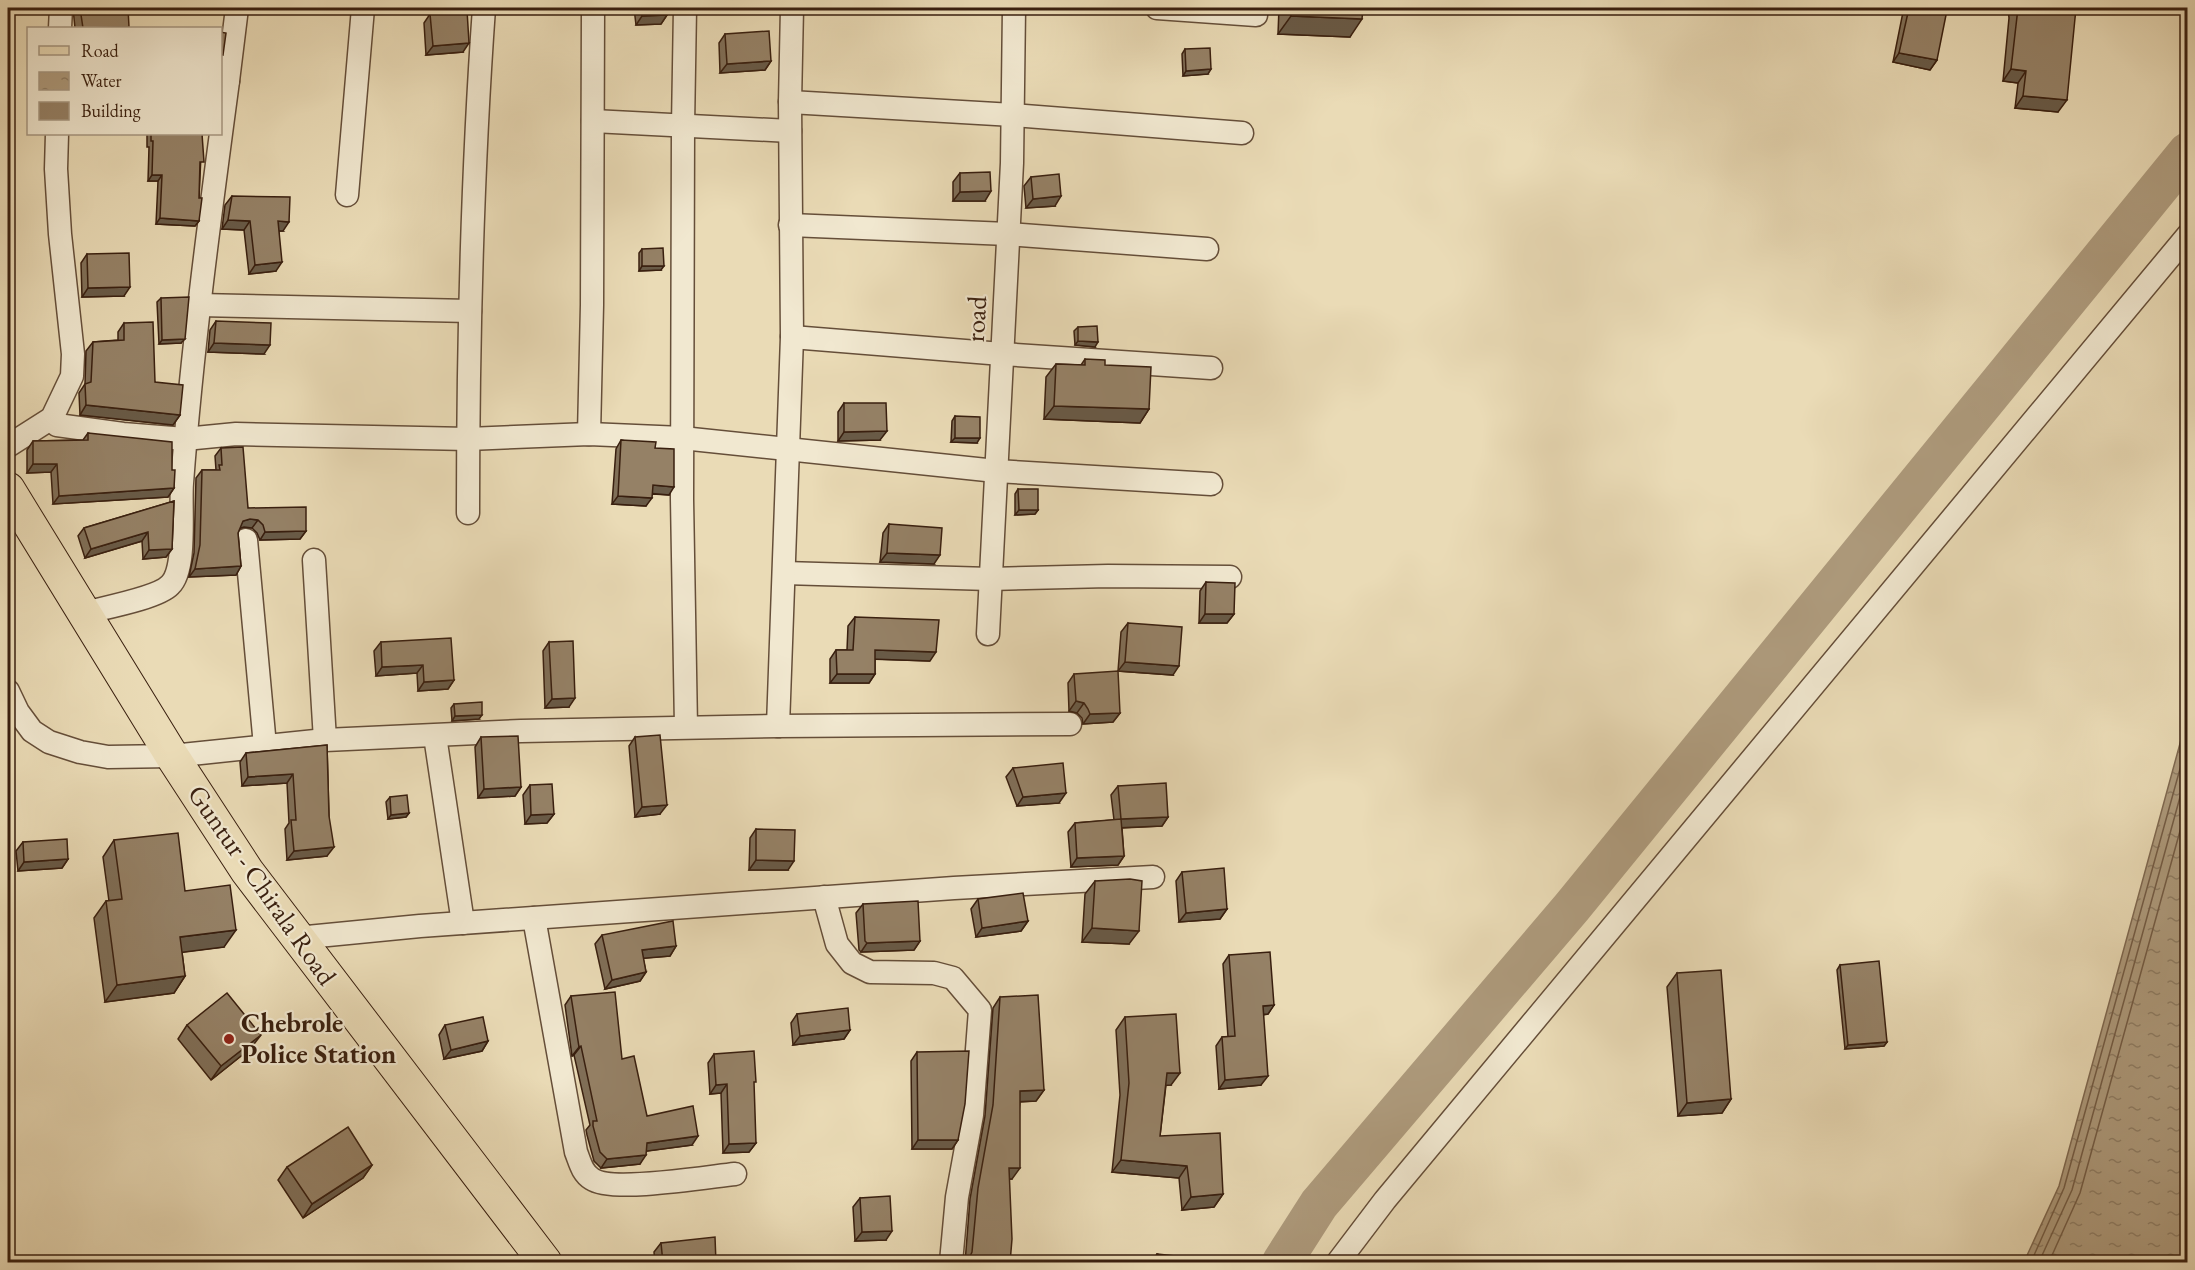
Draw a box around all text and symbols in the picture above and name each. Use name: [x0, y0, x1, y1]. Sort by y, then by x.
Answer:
legend: [27, 27, 222, 135]
text: Road: [81, 39, 120, 62]
text: Water: [81, 69, 122, 92]
text: Building: [81, 99, 141, 122]
street label: road: [957, 295, 994, 343]
street label: Guntur - Chirala Road: [180, 778, 345, 992]
place label: Chebrole Police Station: [241, 1005, 396, 1071]
marker: Chebrole Police Station: [222, 1032, 236, 1046]

